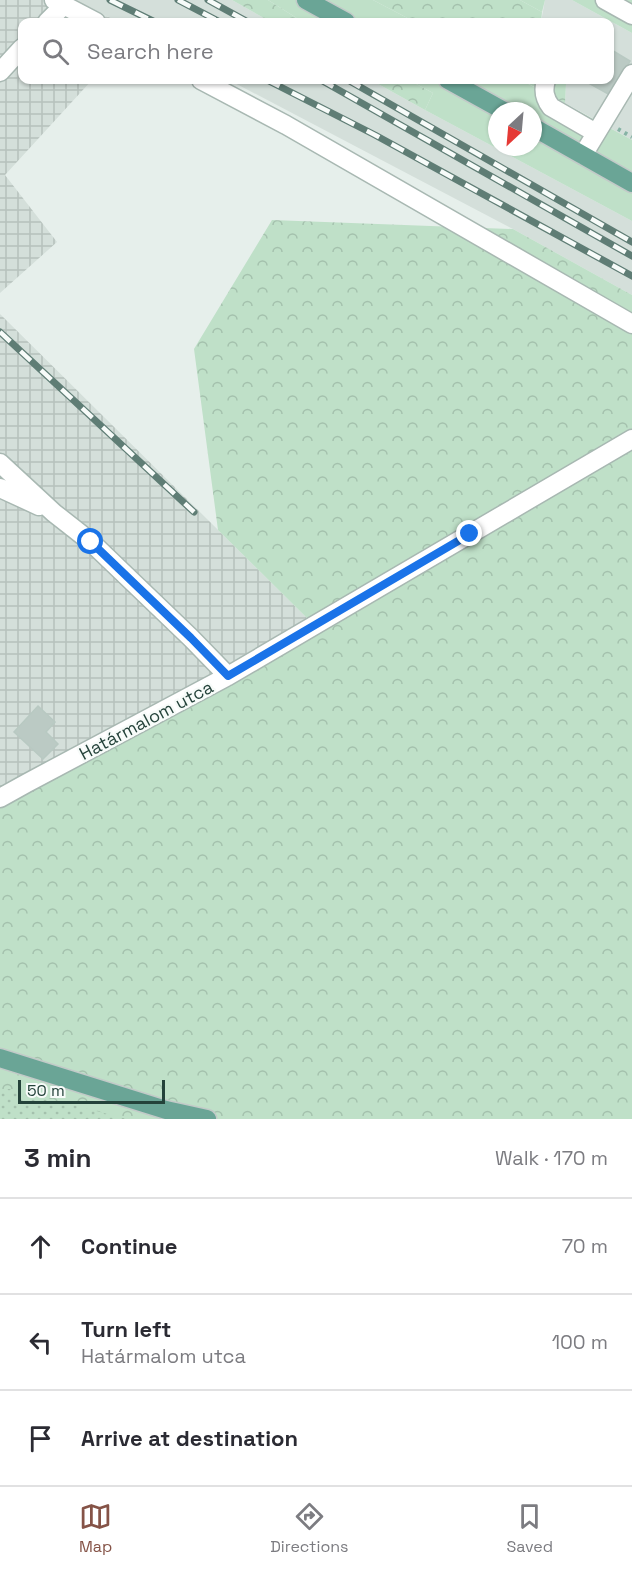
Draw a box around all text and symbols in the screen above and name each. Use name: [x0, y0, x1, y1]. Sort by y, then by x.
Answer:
search box: [18, 18, 614, 84]
icon: search: [39, 35, 72, 68]
text: Search here: [87, 37, 214, 65]
north arrow: [488, 102, 542, 156]
route end: [456, 520, 482, 546]
route start: [77, 528, 103, 554]
street label: Határmalom utca: [75, 675, 217, 765]
scale bar: [18, 1077, 165, 1104]
text: 50 m: [27, 1080, 65, 1101]
text: 3 min: [24, 1141, 92, 1175]
text: Walk · 170 m: [495, 1145, 608, 1171]
icon: ahead: [24, 1230, 57, 1263]
text: Continue: [81, 1232, 177, 1260]
text: 70 m: [562, 1233, 608, 1259]
text: Turn left: [81, 1315, 171, 1343]
icon: left: [24, 1326, 57, 1359]
text: 100 m: [552, 1329, 608, 1355]
text: Határmalom utca: [81, 1343, 246, 1369]
icon: arrive: [24, 1422, 57, 1455]
text: Arrive at destination: [81, 1424, 298, 1452]
tab: Map: [79, 1500, 112, 1557]
tab: Directions: [270, 1500, 349, 1557]
tab: Saved: [506, 1500, 553, 1557]

